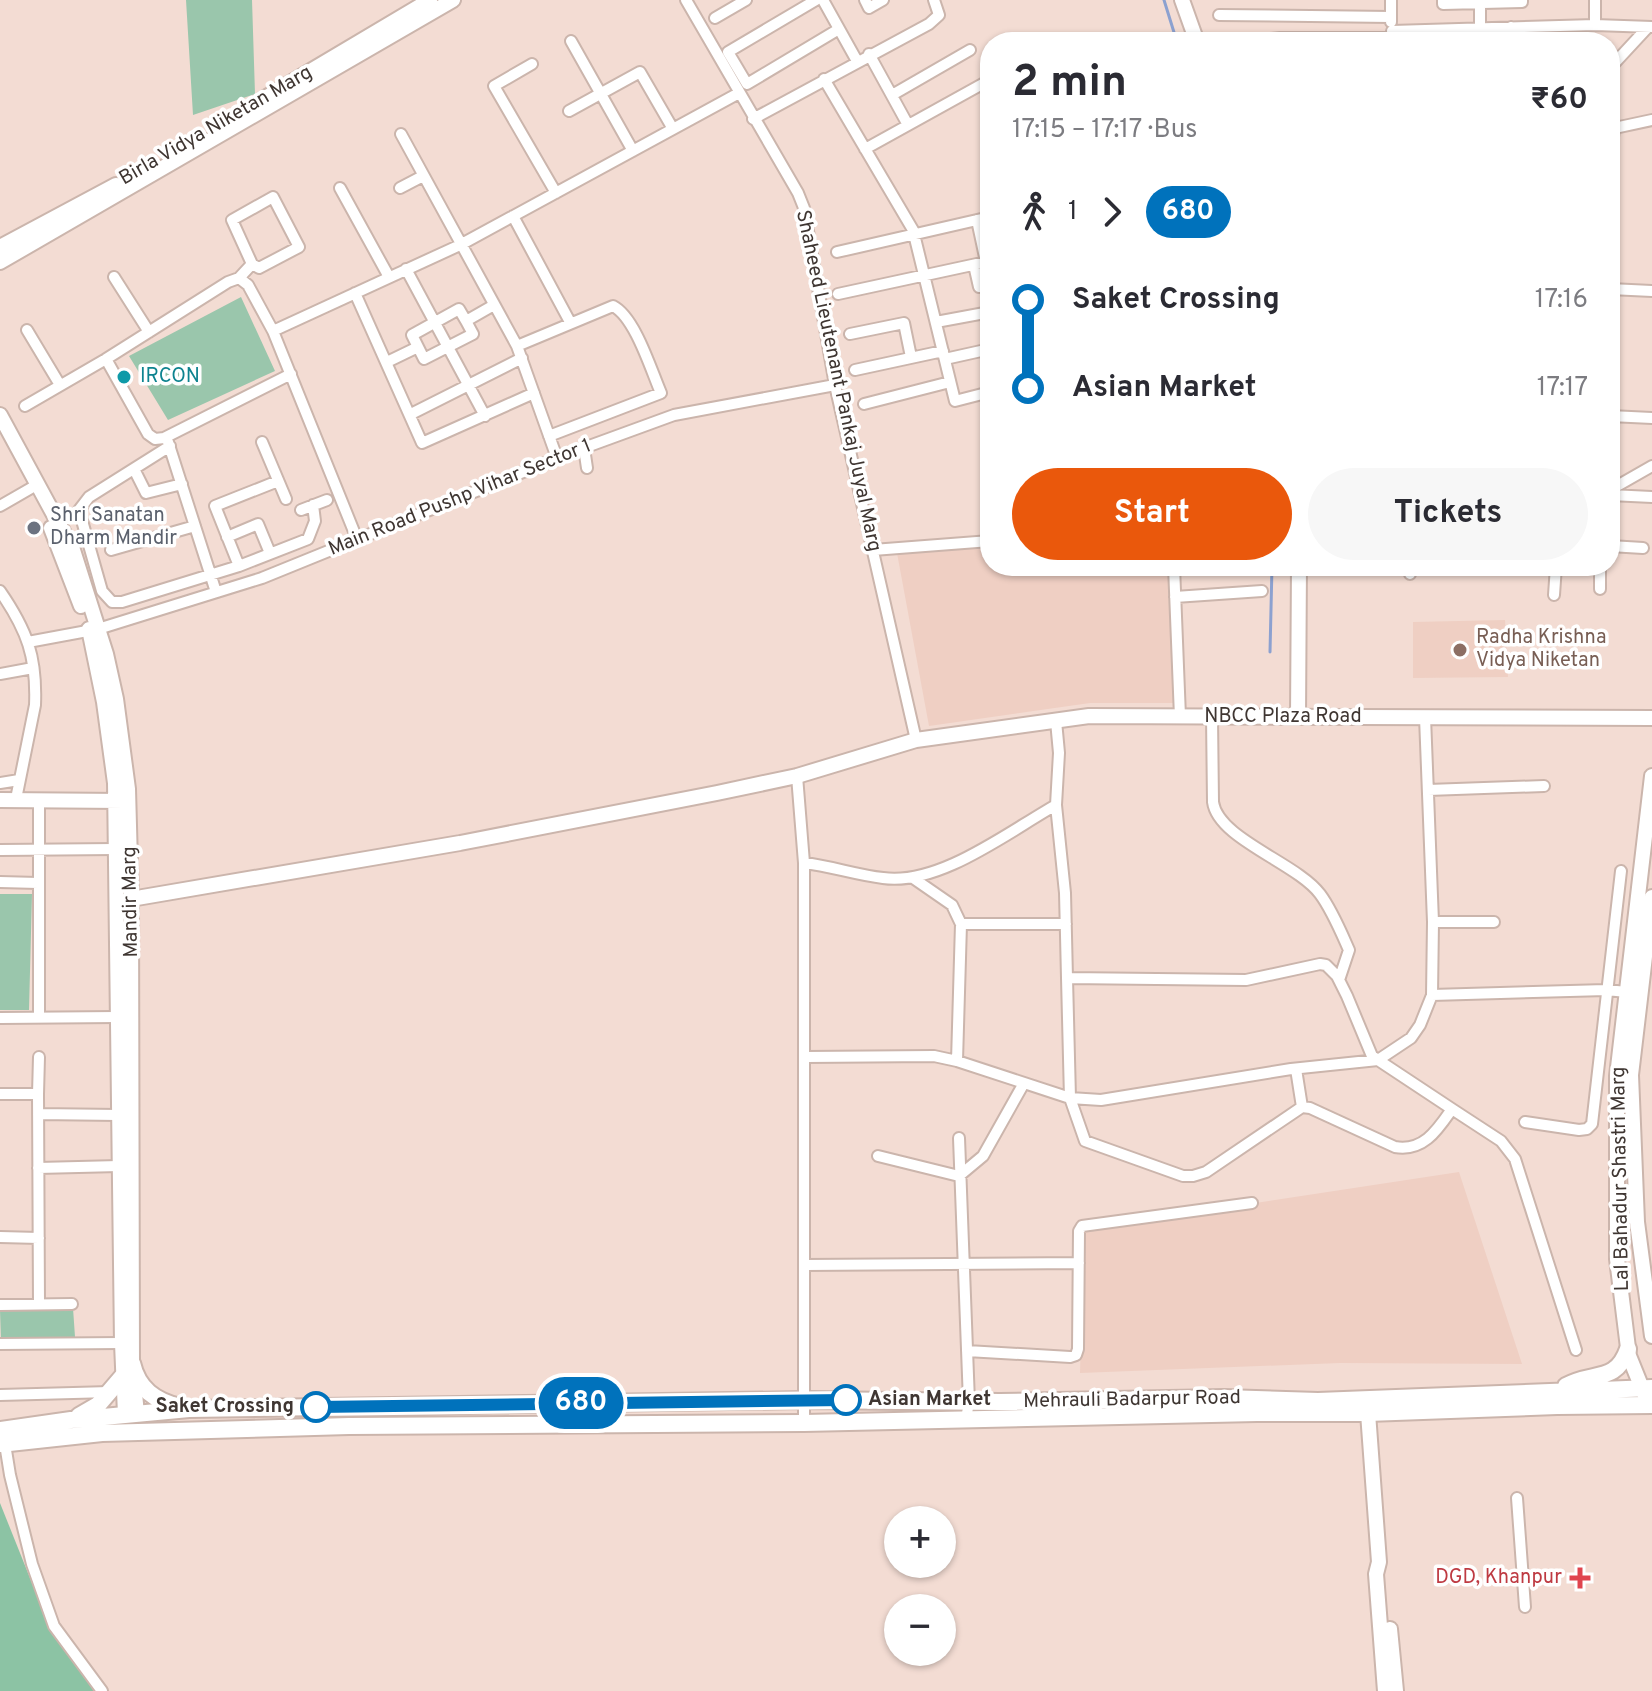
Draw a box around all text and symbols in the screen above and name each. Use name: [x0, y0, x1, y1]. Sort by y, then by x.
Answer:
text: 2 min: [1012, 56, 1127, 112]
street label: Birla Vidya Niketan Marg: [115, 60, 317, 192]
text: ₹60: [1530, 82, 1588, 119]
text: 17:15 – 17:17 · Bus: [1012, 114, 1198, 147]
icon: walk: [1012, 190, 1056, 234]
icon: forward: [1090, 190, 1134, 234]
text: 680: [1162, 194, 1215, 230]
text: 1: [1068, 196, 1078, 229]
street label: Shaheed Lieutenant Pankaj Juyal Marg: [789, 208, 887, 554]
text: Saket Crossing: [1072, 282, 1280, 319]
text: 17:16: [1535, 284, 1588, 317]
place label: IRCON: [140, 364, 200, 390]
marker: IRCON: [115, 368, 133, 386]
text: Asian Market: [1072, 370, 1257, 407]
text: 17:17: [1537, 372, 1588, 405]
street label: Main Road Pushp Vihar Sector 1: [325, 433, 595, 563]
button: Start: [1012, 468, 1292, 560]
button: Tickets: [1308, 468, 1588, 560]
place label: Shri Sanatan Dharm Mandir: [50, 503, 177, 552]
marker: Shri Sanatan Dharm Mandir: [25, 519, 43, 537]
place label: Radha Krishna Vidya Niketan: [1476, 625, 1606, 674]
marker: Radha Krishna Vidya Niketan: [1451, 641, 1469, 659]
street label: NBCC Plaza Road: [1204, 704, 1362, 730]
street label: Mandir Marg: [117, 846, 145, 958]
street label: Lal Bahadur Shastri Marg: [1606, 1066, 1636, 1292]
line badge: 680: [535, 1377, 627, 1429]
text: 680: [555, 1385, 607, 1421]
marker: Asian Market: [831, 1385, 861, 1415]
street label: Mehrauli Badarpur Road: [1023, 1385, 1241, 1415]
place label: Asian Market: [868, 1387, 991, 1413]
marker: Saket Crossing: [301, 1392, 331, 1422]
place label: Saket Crossing: [155, 1394, 294, 1420]
map controls: [884, 1506, 956, 1666]
button: +: [884, 1506, 956, 1578]
place label: DGD, Khanpur: [1435, 1565, 1562, 1591]
marker: DGD, Khanpur: [1569, 1567, 1591, 1589]
button: −: [884, 1594, 956, 1666]

